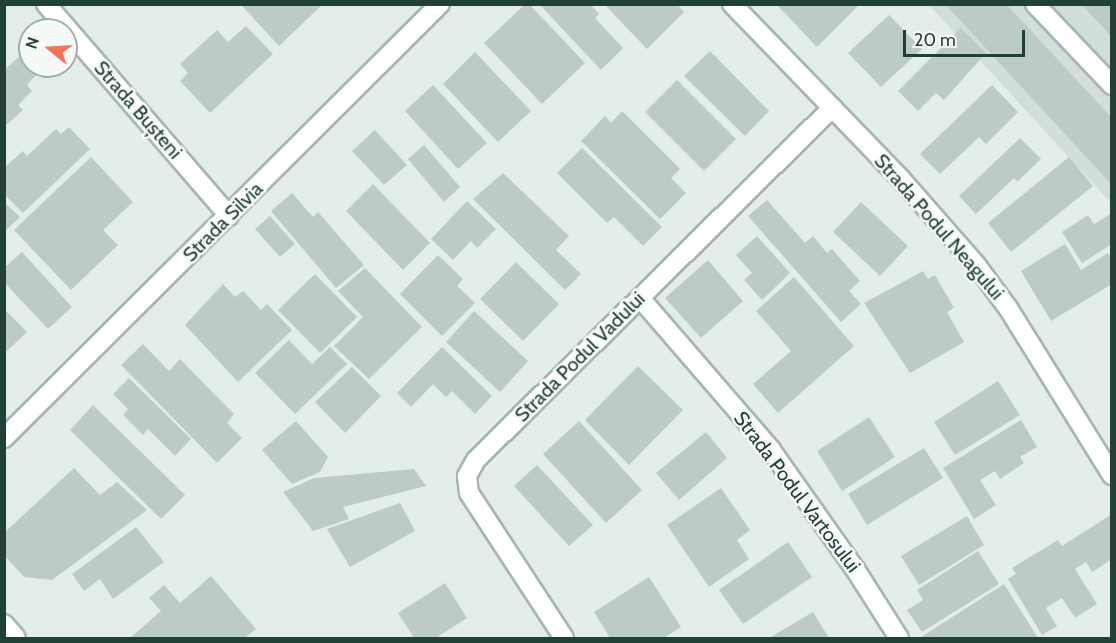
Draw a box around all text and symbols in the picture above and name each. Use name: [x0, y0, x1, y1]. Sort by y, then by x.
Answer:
north arrow: [18, 18, 78, 78]
scale bar: [906, 18, 1028, 56]
text: 20 m: [914, 29, 956, 51]
text: N: [22, 35, 43, 51]
street label: Strada Bușteni: [89, 56, 187, 164]
street label: Strada Podul Neagului: [869, 149, 1009, 305]
street label: Strada Silvia: [178, 177, 268, 267]
street label: Strada Podul Vadului: [510, 287, 650, 427]
street label: Strada Podul Vartosului: [729, 407, 865, 577]

